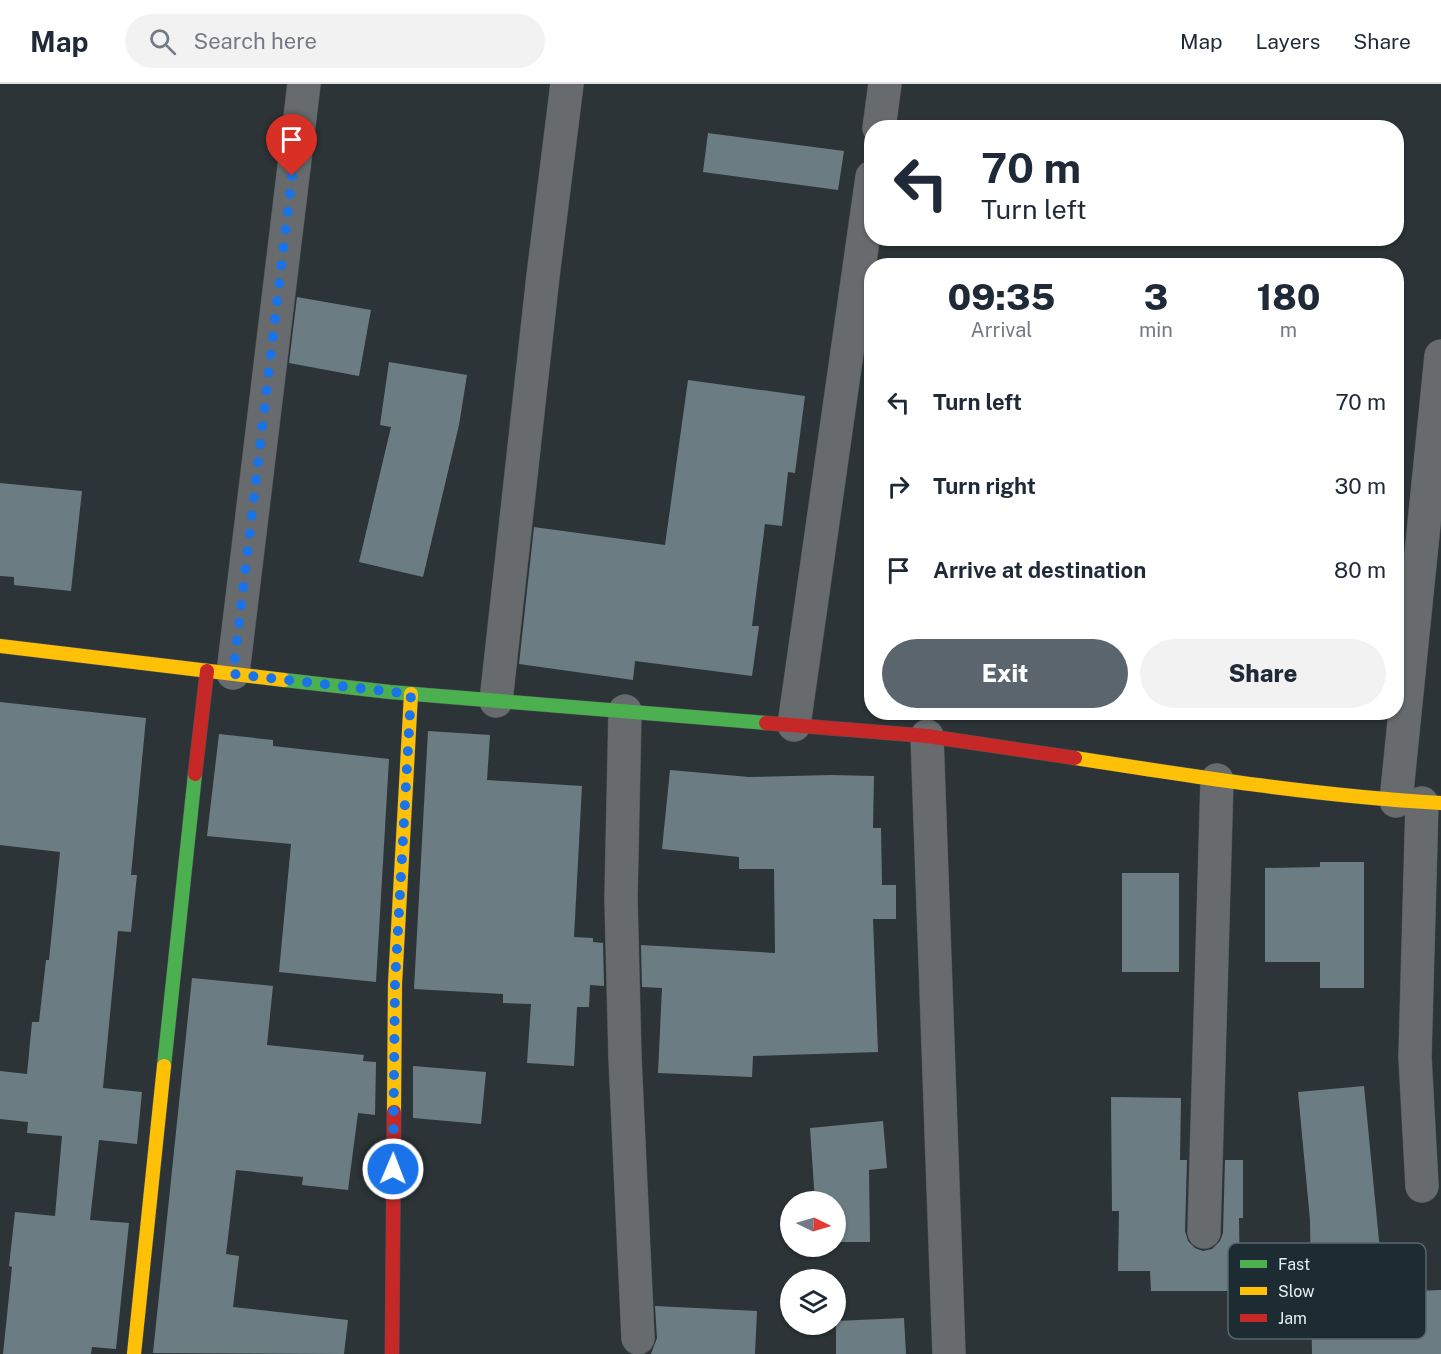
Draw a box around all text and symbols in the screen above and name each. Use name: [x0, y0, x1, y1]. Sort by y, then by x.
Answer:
search box: [125, 14, 545, 68]
text: Map: [30, 25, 89, 58]
icon: search: [146, 25, 179, 58]
text: Search here: [194, 28, 317, 54]
text: Map: [1180, 29, 1223, 54]
text: Layers: [1256, 29, 1320, 54]
text: Share: [1353, 29, 1411, 54]
pin: [266, 114, 317, 176]
icon: arrive: [275, 123, 308, 156]
text: 70 m: [981, 143, 1081, 192]
icon: left: [882, 144, 960, 222]
text: Turn left: [981, 193, 1087, 225]
text: 09:35: [948, 276, 1055, 318]
text: 3: [1144, 276, 1168, 318]
text: 180: [1256, 276, 1320, 318]
text: Arrival: [971, 318, 1032, 342]
text: min: [1139, 318, 1173, 342]
text: m: [1280, 318, 1297, 342]
icon: left: [882, 386, 915, 419]
text: Turn left: [933, 389, 1022, 415]
text: 70 m: [1335, 389, 1386, 415]
icon: right: [882, 470, 915, 503]
text: Turn right: [933, 473, 1036, 499]
text: 30 m: [1334, 473, 1386, 499]
icon: arrive: [882, 554, 915, 587]
text: Arrive at destination: [933, 557, 1146, 583]
text: 80 m: [1334, 557, 1386, 583]
button: Exit: [882, 639, 1128, 708]
button: Share: [1140, 639, 1386, 708]
position arrow: [361, 1137, 425, 1201]
north arrow: [780, 1191, 846, 1257]
map controls: [780, 1191, 846, 1335]
legend: [1228, 1243, 1426, 1339]
text: Fast: [1278, 1255, 1310, 1274]
button: layers: [780, 1269, 846, 1335]
text: Slow: [1278, 1282, 1315, 1301]
text: Jam: [1278, 1309, 1307, 1328]

